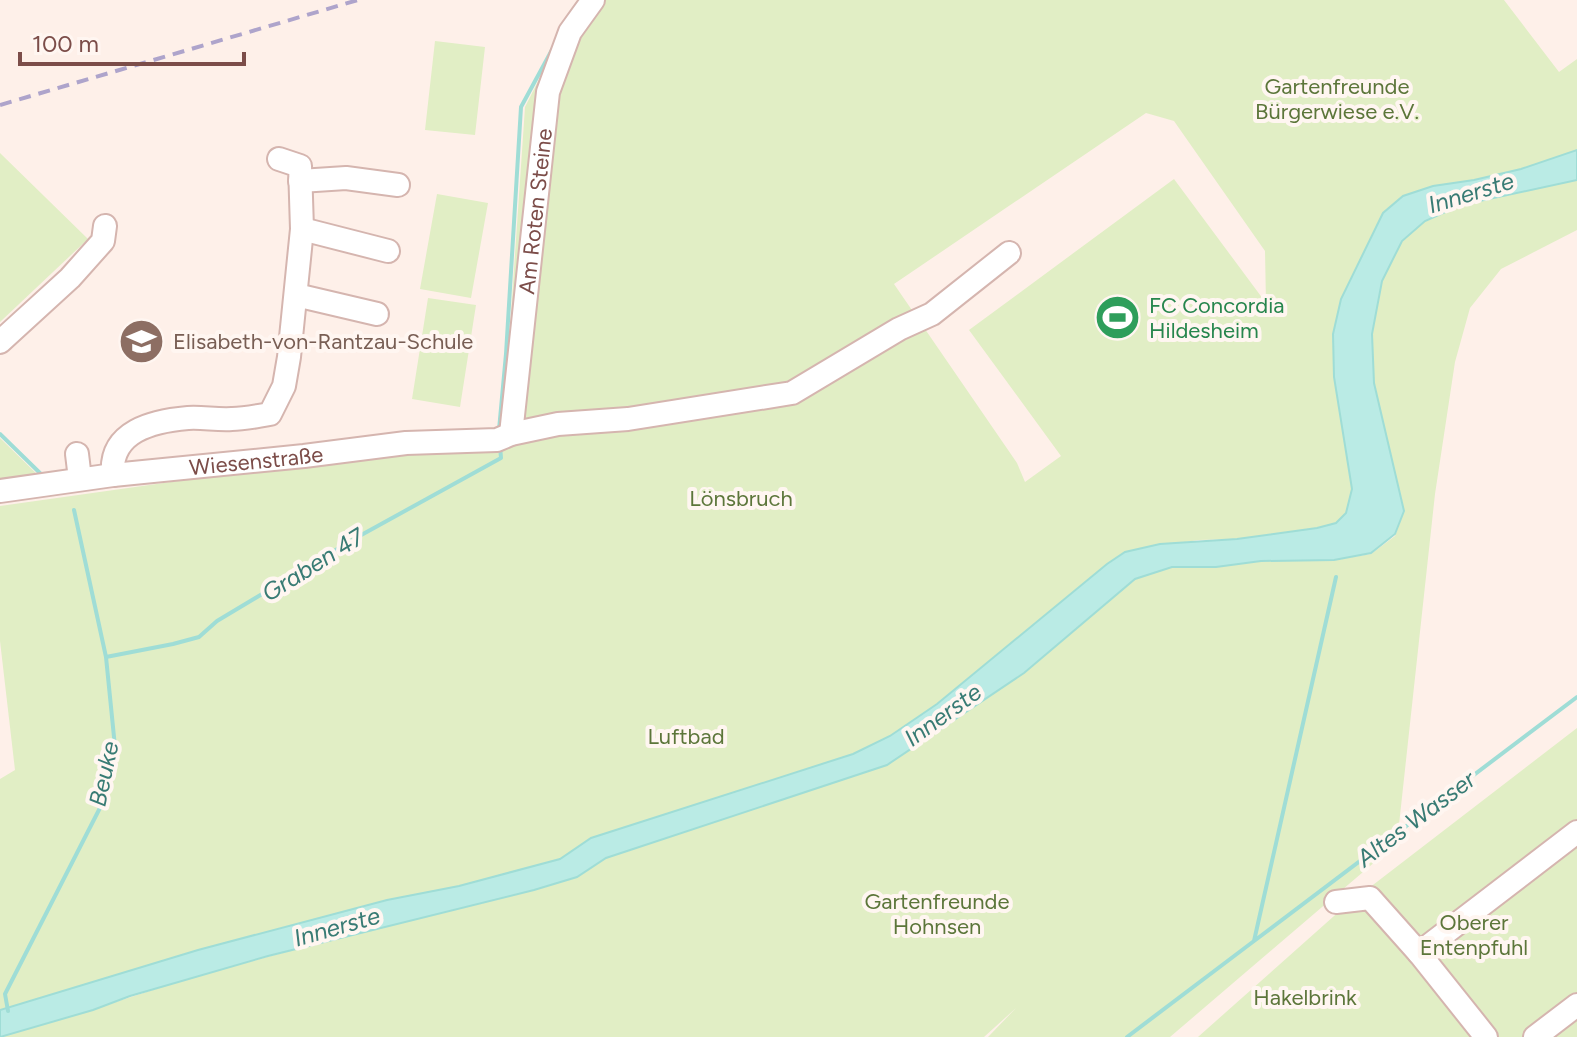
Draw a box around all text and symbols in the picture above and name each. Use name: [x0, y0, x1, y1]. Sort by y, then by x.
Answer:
scale bar: [20, 16, 244, 66]
text: 100 m: [32, 29, 99, 58]
park label: Gartenfreunde Bürgerwiese e.V.: [1255, 73, 1419, 125]
street label: Am Roten Steine: [513, 127, 558, 296]
water label: Innerste: [1424, 166, 1517, 219]
place label: FC Concordia Hildesheim: [1149, 292, 1284, 344]
sports icon: FC Concordia Hildesheim: [1094, 294, 1142, 342]
school or university icon: Elisabeth-von-Rantzau-Schule: [118, 317, 166, 365]
place label: Elisabeth-von-Rantzau-Schule: [173, 328, 473, 355]
street label: Wiesenstraße: [188, 441, 325, 481]
park label: Lönsbruch: [689, 485, 793, 512]
water label: Graben 47: [256, 521, 370, 607]
water label: Innerste: [898, 677, 987, 752]
park label: Luftbad: [647, 723, 725, 750]
water label: Beuke: [82, 739, 125, 809]
water label: Altes Wasser: [1350, 764, 1481, 873]
park label: Gartenfreunde Hohnsen: [865, 888, 1009, 940]
water label: Innerste: [290, 900, 383, 953]
park label: Oberer Entenpfuhl: [1420, 909, 1528, 961]
park label: Hakelbrink: [1253, 984, 1357, 1011]

